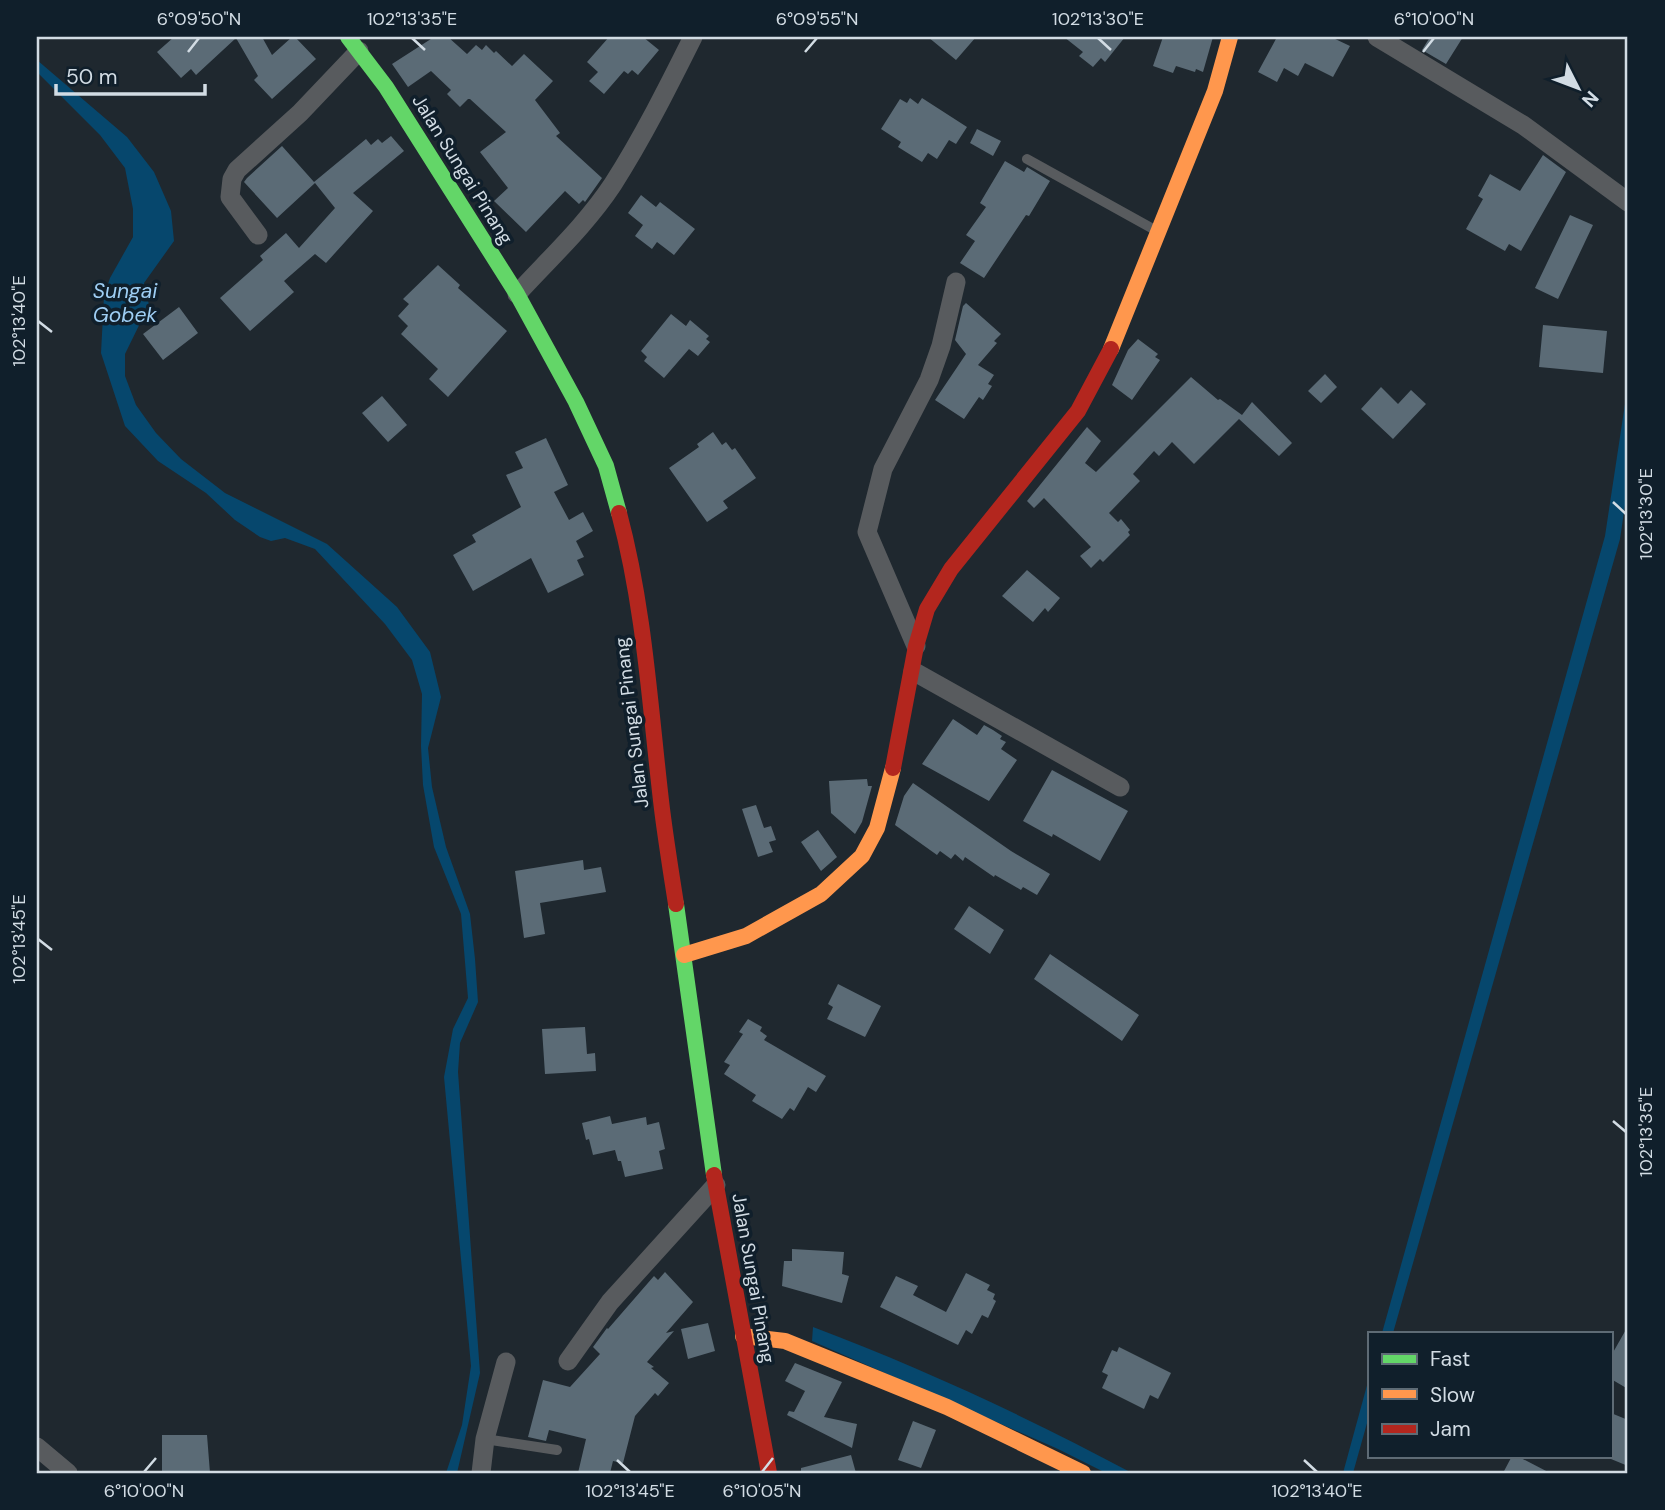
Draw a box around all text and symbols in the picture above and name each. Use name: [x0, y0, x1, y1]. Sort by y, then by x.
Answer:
text: 6°09'50"N: [157, 7, 241, 31]
text: 102°13'35"E: [367, 7, 457, 31]
text: 6°09'55"N: [776, 7, 858, 31]
text: 102°13'30"E: [1052, 7, 1144, 31]
text: 6°10'00"N: [1394, 7, 1474, 31]
scale bar: [56, 52, 205, 96]
north arrow: [1542, 52, 1612, 122]
text: 50 m: [66, 63, 117, 91]
text: N: [1576, 86, 1604, 113]
street label: Jalan Sungai Pinang: [406, 90, 519, 249]
text: 102°13'40"E: [7, 275, 31, 367]
water label: Sungai Gobek: [93, 277, 158, 329]
text: 102°13'30"E: [1634, 468, 1658, 560]
street label: Jalan Sungai Pinang: [609, 636, 654, 810]
text: 102°13'45"E: [7, 894, 31, 984]
text: 102°13'35"E: [1634, 1087, 1658, 1177]
street label: Jalan Sungai Pinang: [726, 1191, 781, 1365]
legend: [1368, 1332, 1612, 1458]
text: Fast: [1430, 1345, 1470, 1373]
text: Slow: [1430, 1381, 1475, 1409]
text: Jam: [1430, 1415, 1471, 1443]
text: 6°10'00"N: [104, 1479, 184, 1503]
text: 102°13'45"E: [585, 1479, 675, 1503]
text: 6°10'05"N: [723, 1479, 801, 1503]
text: 102°13'40"E: [1271, 1479, 1363, 1503]

